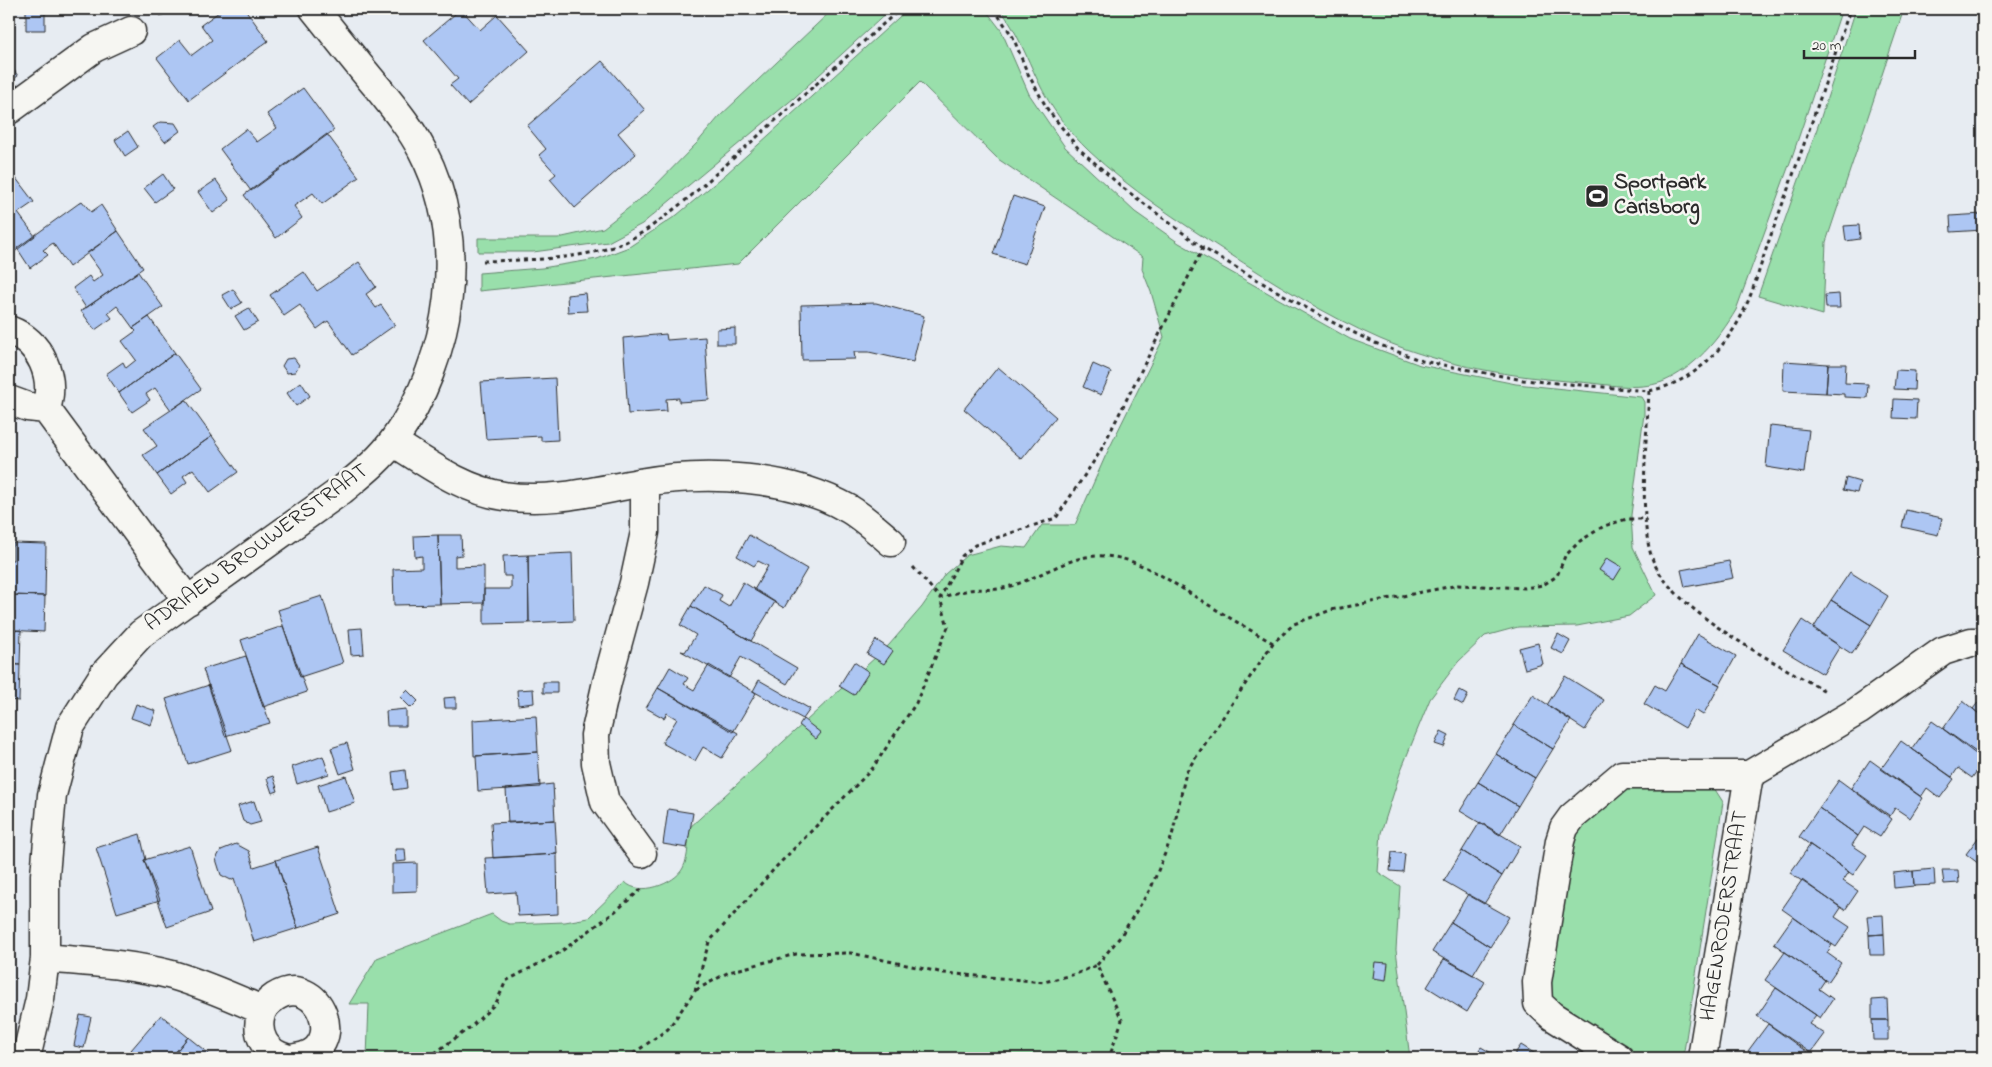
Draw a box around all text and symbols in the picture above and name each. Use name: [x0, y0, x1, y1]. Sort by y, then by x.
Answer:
scale bar: [1804, 28, 1916, 60]
text: 20 m: [1812, 35, 1842, 57]
place label: Sportpark Carisborg: [1614, 167, 1707, 225]
sports icon: Sportpark Carisborg: [1584, 183, 1610, 209]
street label: ADRIAEN BROUWERSTRAAT: [139, 456, 376, 640]
street label: HAGENRODERSTRAAT: [1693, 808, 1757, 1023]

